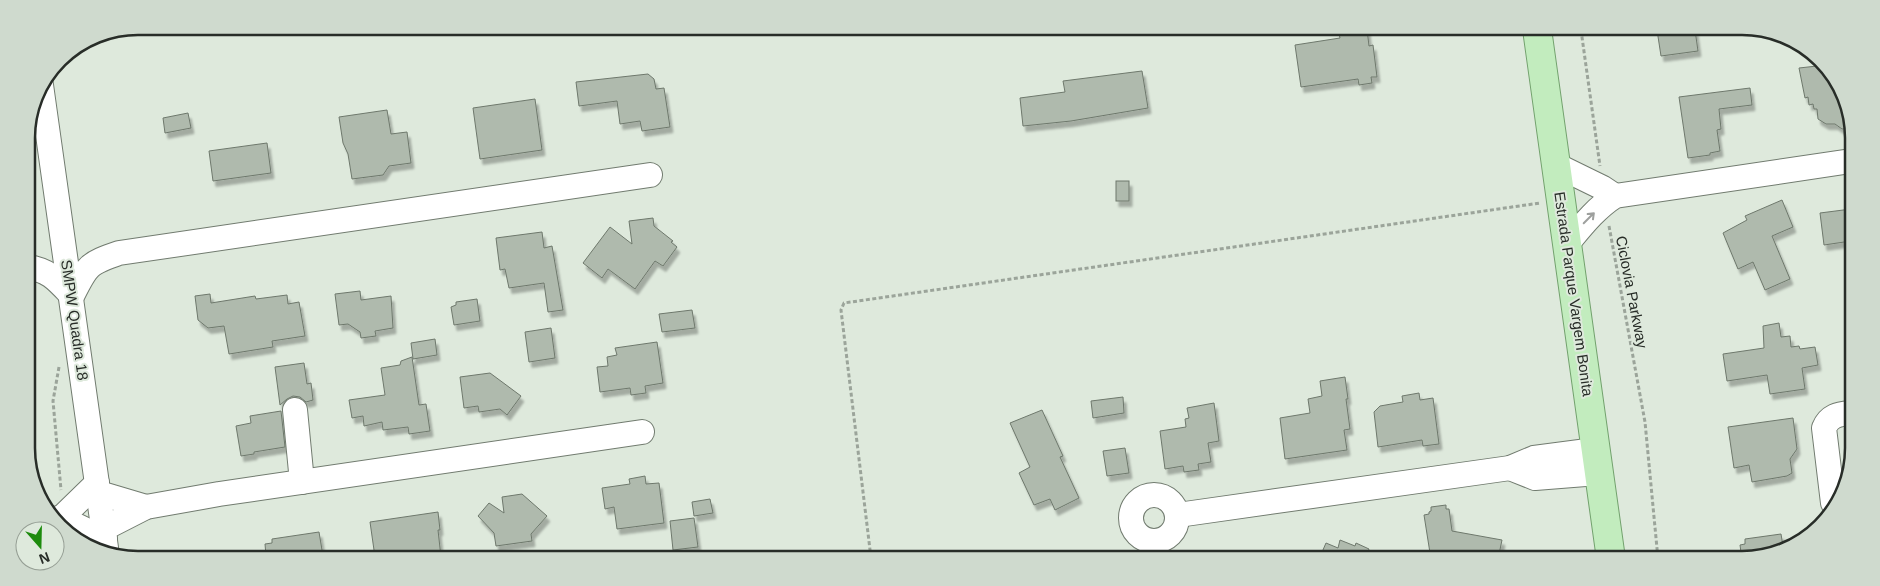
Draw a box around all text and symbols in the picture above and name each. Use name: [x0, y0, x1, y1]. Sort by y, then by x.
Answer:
street label: Estrada Parque Vargem Bonita: [1551, 191, 1597, 398]
one-way arrow: [1583, 211, 1595, 224]
street label: Ciclovia Parkway: [1613, 234, 1651, 350]
street label: SMPW Quadra 18: [58, 259, 92, 381]
north arrow: [15, 521, 65, 571]
text: N: [37, 549, 52, 567]

